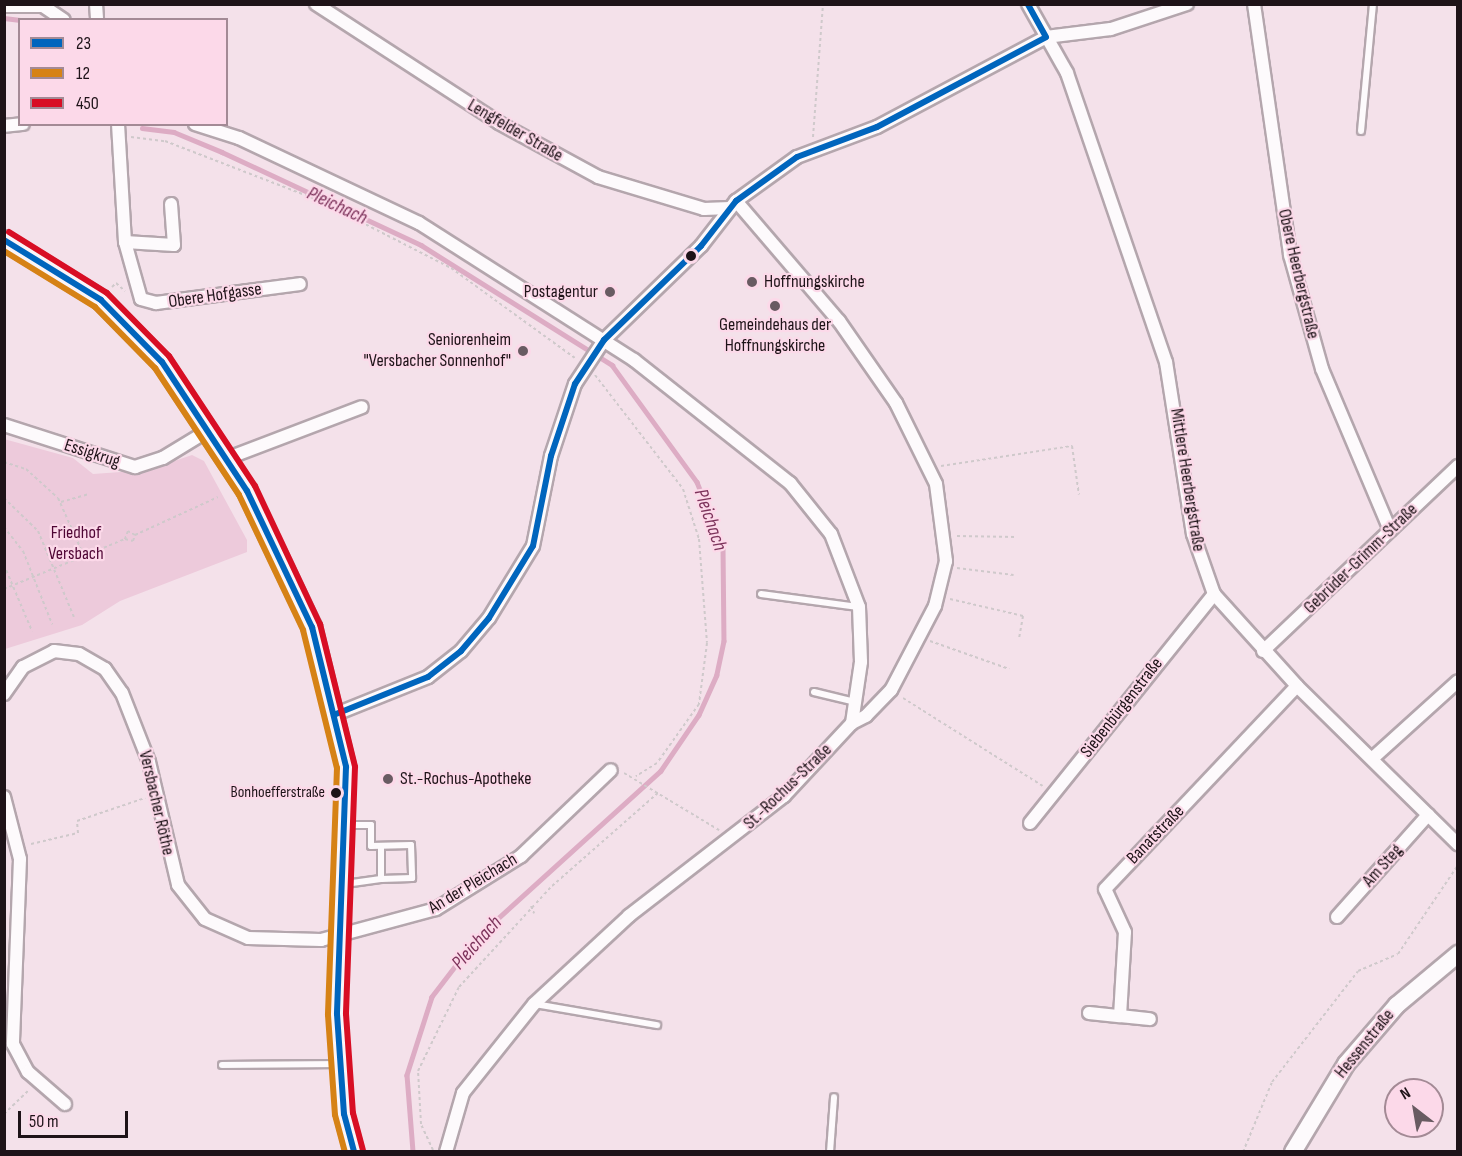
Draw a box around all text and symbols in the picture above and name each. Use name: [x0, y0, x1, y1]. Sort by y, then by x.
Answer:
legend: [18, 18, 228, 126]
text: 23: [76, 33, 91, 54]
text: 12: [76, 63, 90, 84]
text: 450: [76, 93, 99, 114]
street label: Lengfelder Straße: [463, 95, 567, 167]
water label: Pleichach: [303, 182, 371, 230]
street label: Obere Heerbergstraße: [1273, 207, 1323, 341]
unlabelled marker: [685, 250, 697, 262]
place label: Hoffnungskirche: [764, 271, 865, 293]
marker: Hoffnungskirche: [745, 275, 759, 289]
street label: Obere Hofgasse: [167, 279, 263, 313]
place label: Postagentur: [524, 281, 598, 303]
marker: Postagentur: [603, 285, 617, 299]
marker: Gemeindehaus der Hoffnungskirche: [768, 299, 782, 313]
place label: Gemeindehaus der Hoffnungskirche: [719, 315, 831, 358]
place label: Seniorenheim "Versbacher Sonnenhof": [364, 330, 511, 372]
marker: Seniorenheim "Versbacher Sonnenhof": [516, 344, 530, 358]
street label: Mittlere Heerbergstraße: [1165, 407, 1209, 553]
street label: Essigkrug: [61, 435, 123, 473]
water label: Pleichach: [688, 486, 732, 554]
street label: Gebrüder-Grimm-Straße: [1300, 499, 1422, 619]
park label: Friedhof Versbach: [48, 523, 104, 566]
street label: Siebenbürgenstraße: [1076, 654, 1168, 762]
street label: St.-Rochus-Straße: [739, 740, 837, 834]
street label: Versbacher Röthe: [133, 749, 179, 857]
place label: St.-Rochus-Apotheke: [400, 768, 531, 790]
marker: St.-Rochus-Apotheke: [381, 772, 395, 786]
place label: Bonhoefferstraße: [231, 783, 325, 803]
marker: Bonhoefferstraße: [330, 787, 342, 799]
street label: Banatstraße: [1123, 801, 1189, 869]
street label: Am Steg: [1358, 840, 1408, 892]
street label: An der Pleichach: [425, 849, 521, 919]
water label: Pleichach: [447, 911, 507, 975]
street label: Hessenstraße: [1331, 1005, 1399, 1083]
north arrow: [1384, 1078, 1444, 1138]
text: N: [1397, 1084, 1414, 1104]
scale bar: [21, 1099, 130, 1137]
text: 50 m: [29, 1111, 59, 1132]

